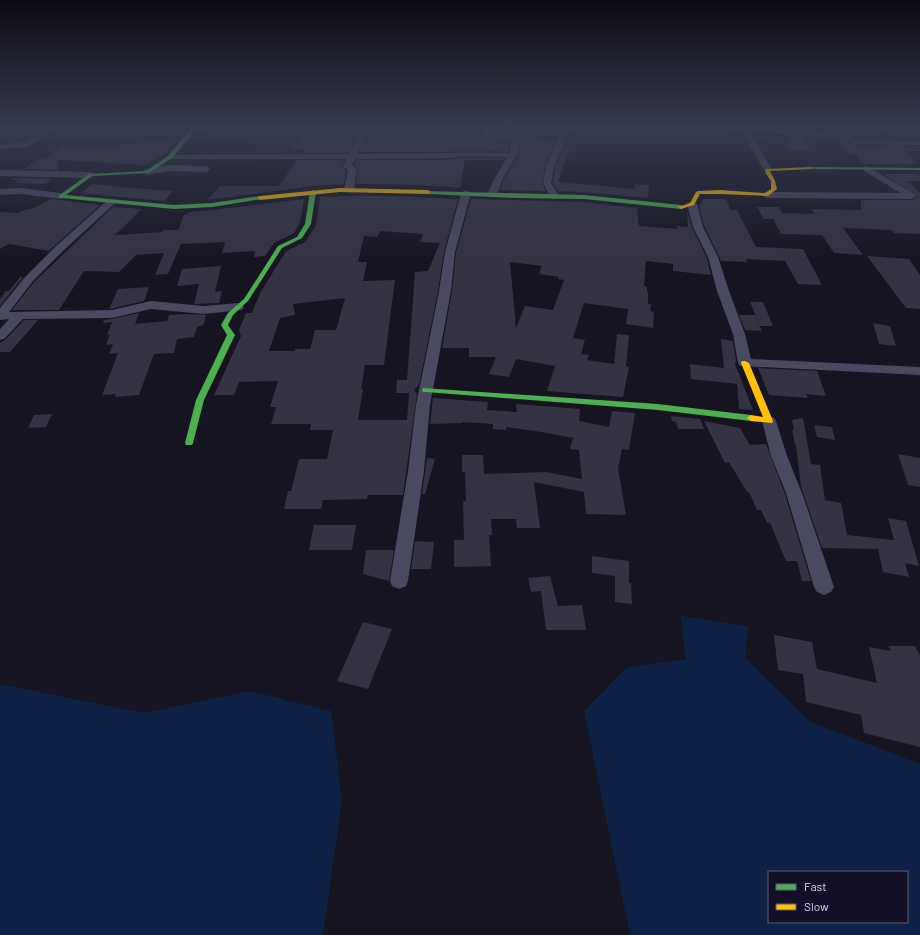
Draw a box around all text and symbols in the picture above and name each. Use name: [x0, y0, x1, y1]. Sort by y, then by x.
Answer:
legend: [768, 871, 908, 923]
text: Fast: [804, 879, 827, 893]
text: Slow: [804, 899, 829, 913]

